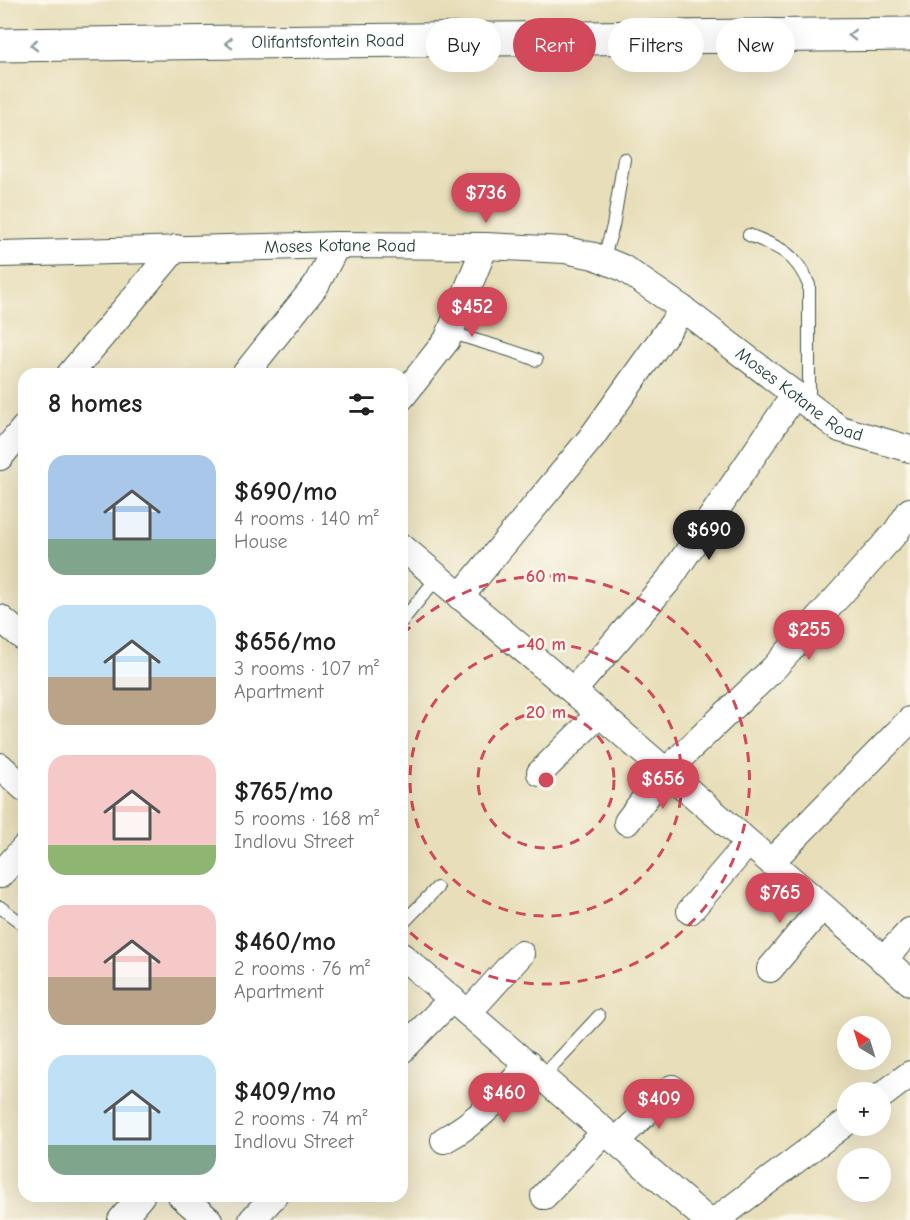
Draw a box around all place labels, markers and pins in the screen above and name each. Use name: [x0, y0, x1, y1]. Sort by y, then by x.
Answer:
pin: $736: [450, 173, 522, 224]
pin: $452: [436, 287, 508, 338]
pin: $690: [673, 510, 745, 561]
pin: $255: [773, 610, 845, 661]
pin: $656: [627, 759, 699, 810]
centre of rings: [536, 770, 556, 790]
pin: $765: [744, 873, 816, 924]
pin: $460: [468, 1073, 540, 1124]
pin: $409: [623, 1079, 695, 1130]

